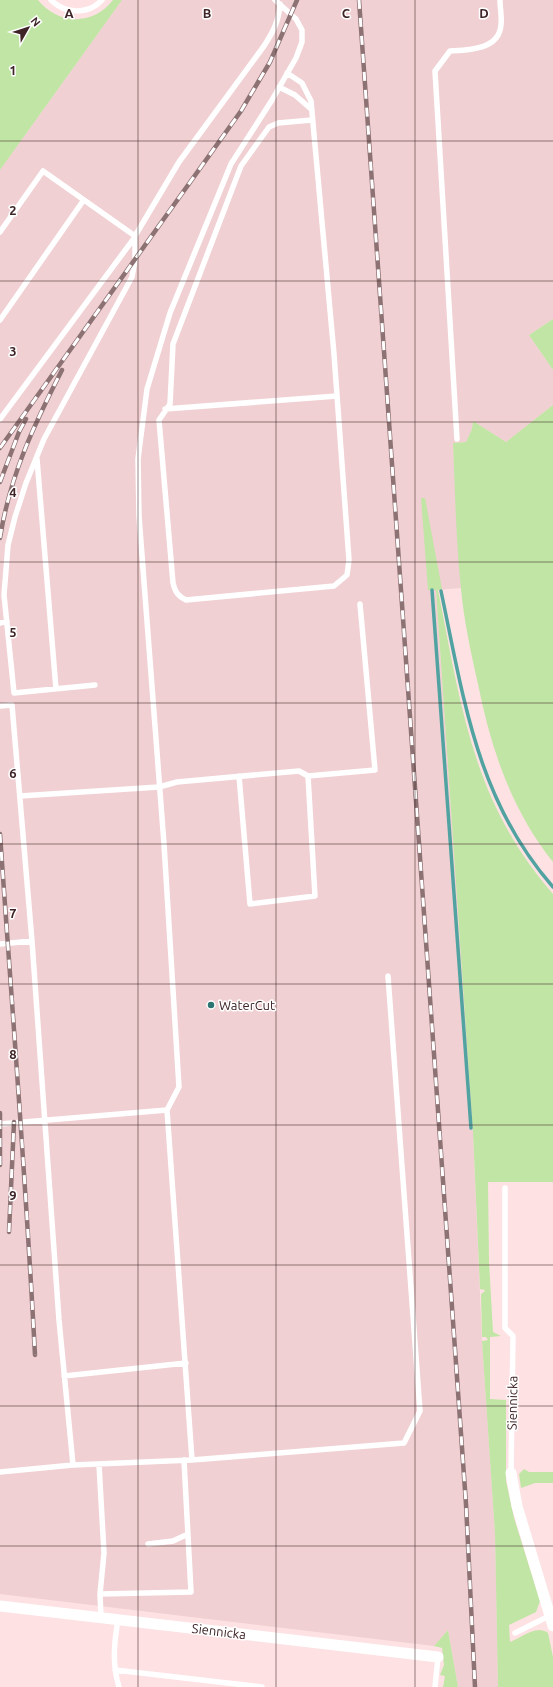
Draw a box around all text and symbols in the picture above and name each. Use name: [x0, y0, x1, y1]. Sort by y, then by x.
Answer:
text: A: [64, 6, 74, 20]
text: B: [203, 6, 212, 20]
text: C: [342, 6, 351, 20]
text: D: [479, 6, 489, 20]
north arrow: [8, 8, 48, 48]
text: N: [29, 15, 43, 29]
text: 1: [9, 63, 17, 77]
text: 2: [9, 203, 17, 217]
text: 3: [9, 344, 17, 358]
text: 4: [9, 485, 17, 499]
text: 5: [9, 625, 17, 639]
text: 6: [9, 766, 17, 780]
text: 7: [9, 906, 17, 920]
place label: WaterCut: [219, 998, 275, 1012]
marker: WaterCut: [206, 1000, 216, 1010]
text: 8: [9, 1047, 17, 1061]
text: 9: [9, 1188, 17, 1202]
street label: Siennicka: [505, 1376, 519, 1430]
street label: Siennicka: [191, 1621, 247, 1641]

